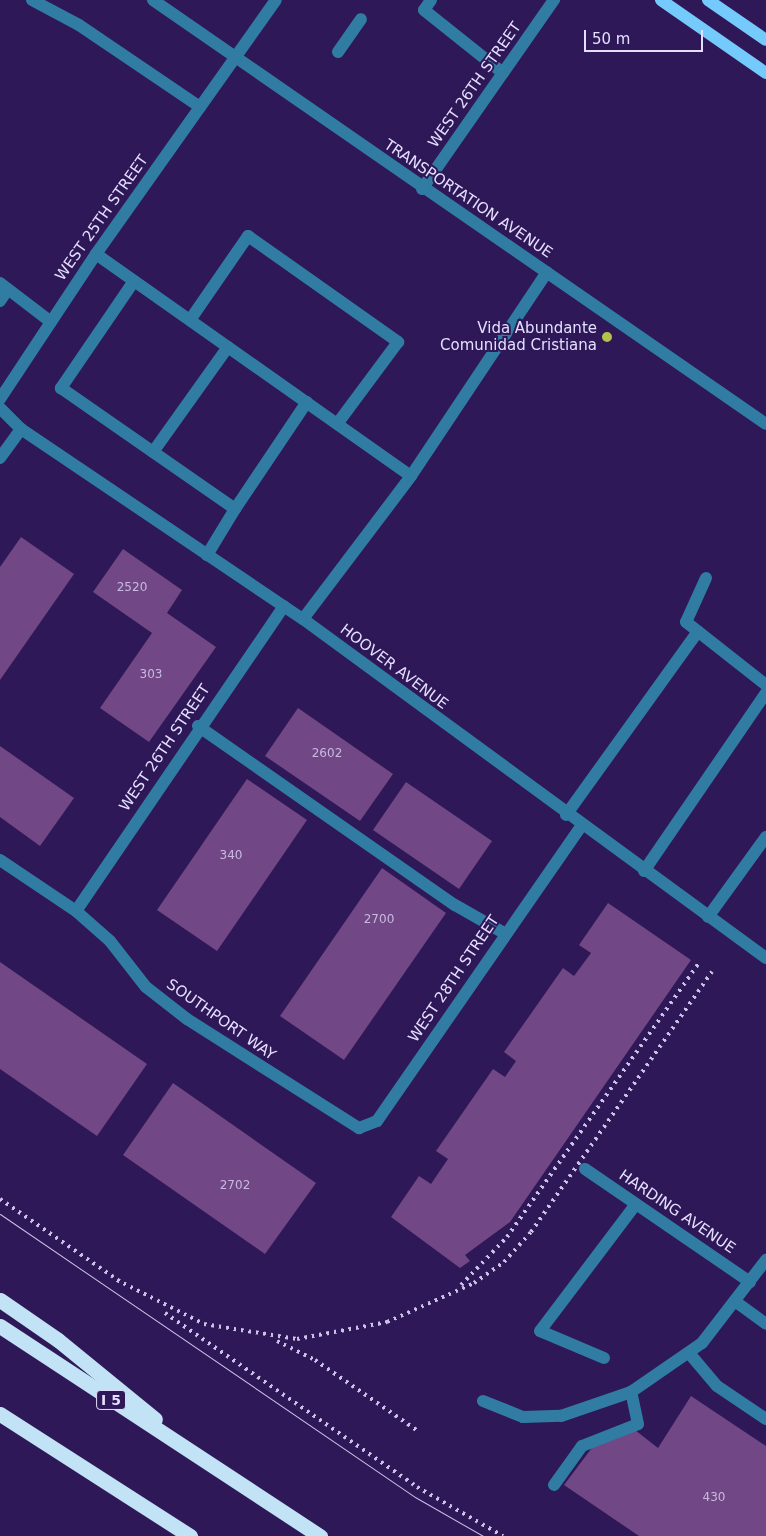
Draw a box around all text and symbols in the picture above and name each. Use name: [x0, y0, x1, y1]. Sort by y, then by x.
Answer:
street label: WEST 26TH STREET: [425, 19, 525, 151]
scale bar: [586, 20, 705, 52]
text: 50 m: [592, 30, 630, 48]
street label: TRANSPORTATION AVENUE: [380, 136, 556, 262]
street label: WEST 25TH STREET: [52, 152, 152, 284]
place label: Vida Abundante Comunidad Cristiana: [440, 319, 597, 354]
marker: Vida Abundante Comunidad Cristiana: [601, 331, 613, 343]
house number: 2520: [117, 581, 147, 595]
street label: HOOVER AVENUE: [337, 621, 451, 713]
house number: 303: [140, 668, 162, 682]
street label: WEST 26TH STREET: [116, 681, 214, 815]
house number: 2602: [312, 747, 342, 761]
house number: 340: [220, 849, 242, 863]
street label: WEST 28TH STREET: [405, 912, 503, 1046]
house number: 2700: [364, 913, 394, 927]
street label: SOUTHPORT WAY: [163, 976, 279, 1064]
street label: HARDING AVENUE: [615, 1166, 739, 1258]
house number: 2702: [220, 1179, 250, 1193]
road number: I 5: [96, 1388, 126, 1412]
house number: 430: [703, 1491, 725, 1505]

